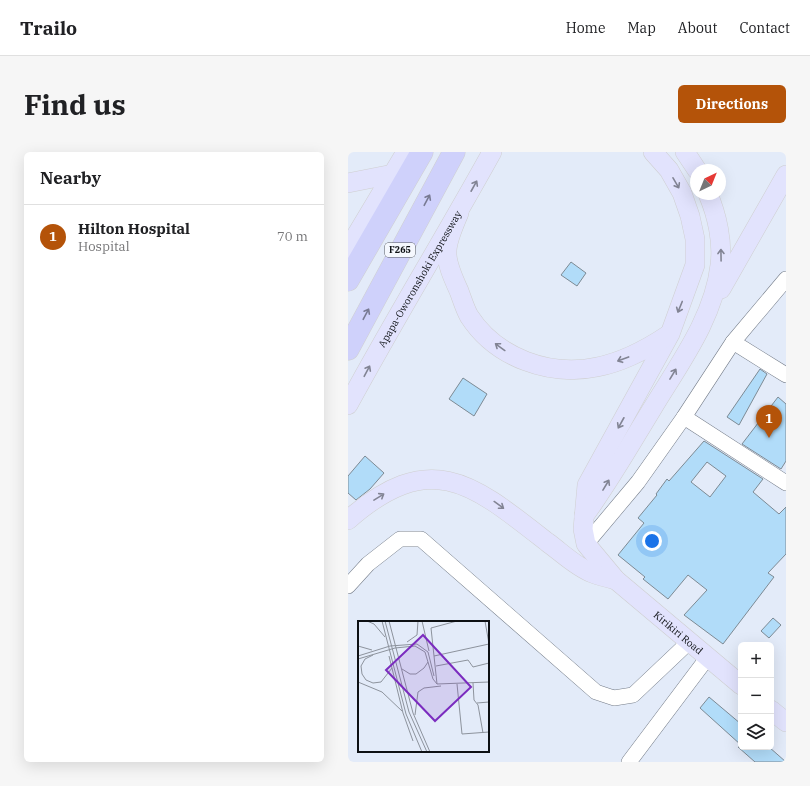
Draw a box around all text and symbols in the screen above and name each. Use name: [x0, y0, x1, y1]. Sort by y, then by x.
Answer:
text: Trailo: [20, 16, 77, 40]
text: Home: [566, 19, 605, 37]
text: Map: [627, 19, 656, 37]
text: About: [678, 19, 717, 37]
text: Contact: [739, 19, 790, 37]
button: Directions: [678, 85, 786, 123]
text: Find us: [24, 86, 126, 123]
north arrow: [690, 164, 726, 200]
text: Nearby: [40, 167, 101, 189]
one-way arrow: [673, 177, 681, 189]
one-way arrow: [470, 180, 478, 192]
one-way arrow: [424, 194, 432, 206]
street label: Apapa-Oworonshoki Expressway: [375, 208, 465, 350]
text: Hilton Hospital: [78, 219, 190, 238]
text: 1: [49, 228, 57, 245]
text: 70 m: [277, 228, 308, 245]
text: Hospital: [78, 238, 130, 255]
road number: F265: [385, 243, 415, 257]
one-way arrow: [717, 249, 725, 262]
one-way arrow: [676, 301, 684, 313]
one-way arrow: [363, 309, 371, 321]
one-way arrow: [494, 342, 505, 351]
one-way arrow: [617, 355, 629, 363]
one-way arrow: [363, 365, 371, 377]
one-way arrow: [670, 368, 678, 380]
pin: 1: [756, 405, 782, 438]
one-way arrow: [617, 417, 624, 429]
one-way arrow: [602, 479, 610, 491]
one-way arrow: [373, 492, 385, 500]
one-way arrow: [494, 501, 505, 509]
your location: [642, 531, 662, 551]
street label: Kirikiri Road: [651, 608, 706, 657]
inset map: [358, 621, 489, 752]
map controls: [738, 642, 774, 750]
button: +: [738, 642, 774, 678]
button: −: [738, 678, 774, 714]
button: layers: [738, 714, 774, 750]

